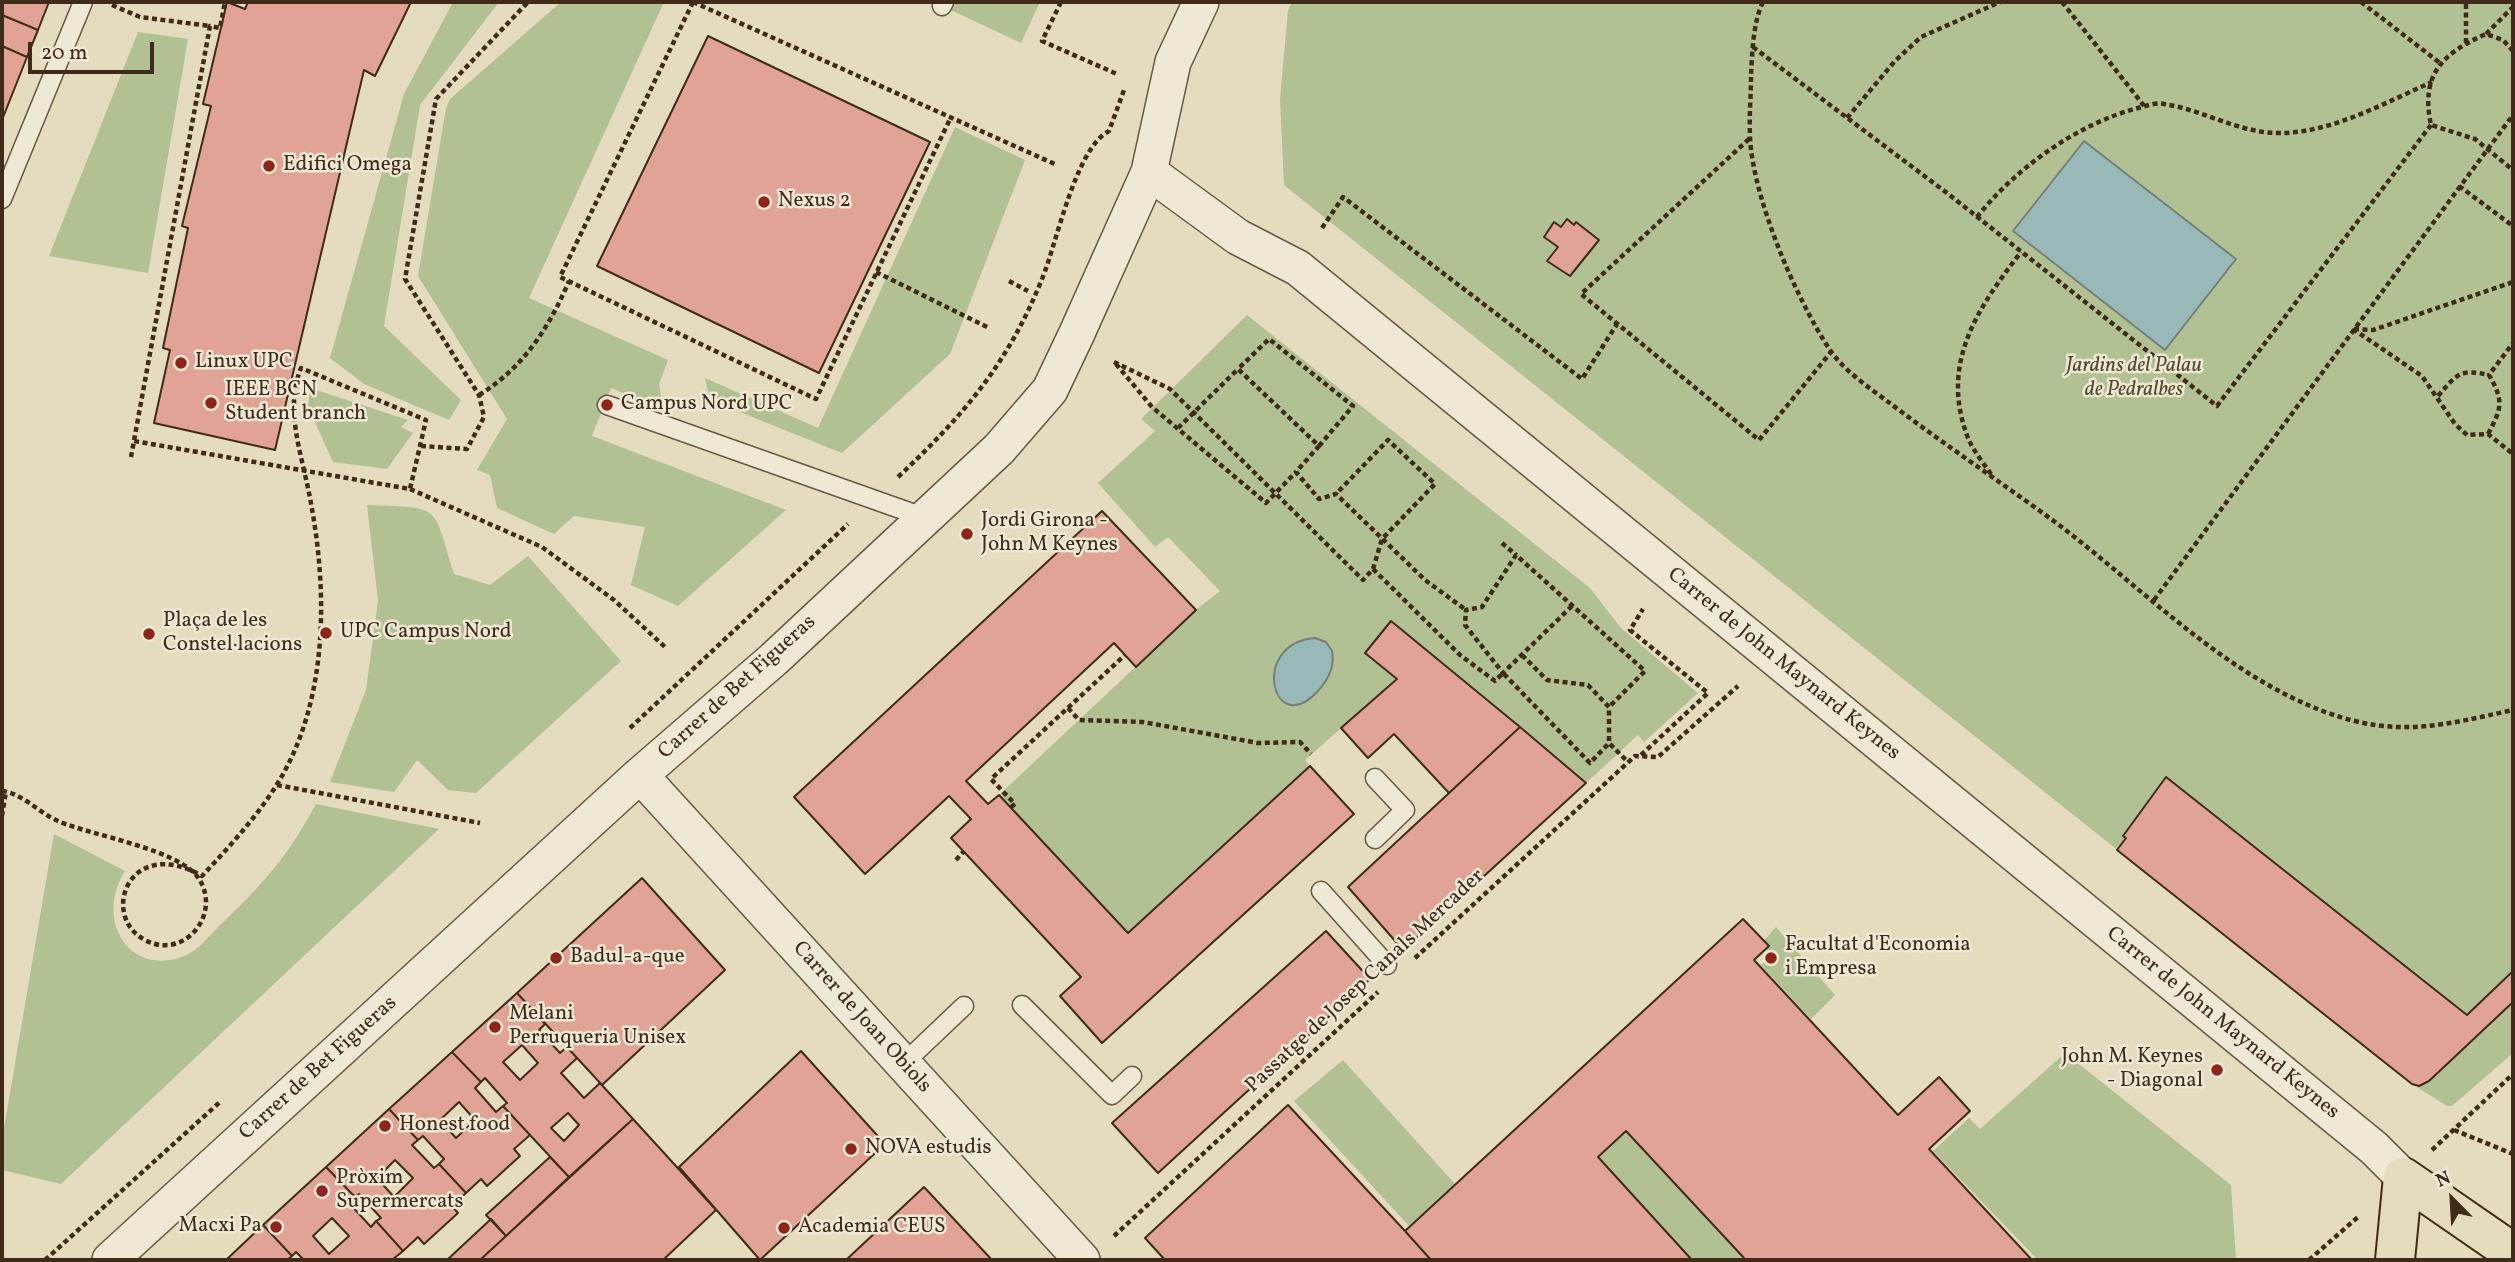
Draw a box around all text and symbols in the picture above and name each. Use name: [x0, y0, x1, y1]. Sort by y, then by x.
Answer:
scale bar: [32, 28, 158, 72]
text: 20 m: [41, 39, 87, 68]
place label: Edifici Omega: [283, 153, 412, 179]
marker: Edifici Omega: [261, 158, 277, 174]
place label: Nexus 2: [778, 189, 851, 215]
marker: Nexus 2: [756, 194, 772, 210]
place label: Linux UPC: [195, 350, 293, 376]
park label: Jardins del Palau de Pedralbes: [2066, 354, 2202, 404]
marker: Linux UPC: [173, 355, 189, 371]
place label: IEEE BCN Student branch: [225, 378, 366, 428]
place label: Campus Nord UPC: [621, 392, 793, 418]
marker: IEEE BCN Student branch: [203, 395, 219, 411]
marker: Campus Nord UPC: [599, 397, 615, 413]
place label: Jordi Girona - John M Keynes: [981, 509, 1118, 559]
marker: Jordi Girona - John M Keynes: [959, 526, 975, 542]
street label: Carrer de John Maynard Keynes: [1661, 563, 1905, 767]
place label: Plaça de les Constel·lacions: [163, 609, 302, 659]
street label: Carrer de Bet Figueras: [654, 611, 822, 765]
place label: UPC Campus Nord: [340, 620, 512, 646]
marker: UPC Campus Nord: [318, 625, 334, 641]
marker: Plaça de les Constel·lacions: [141, 626, 157, 642]
street label: Passatge de Josep Canals Mercader: [1241, 865, 1491, 1099]
street label: Carrer de John Maynard Keynes: [2100, 922, 2344, 1126]
place label: Facultat d'Economia i Empresa: [1785, 933, 1971, 983]
street label: Carrer de Joan Obiols: [786, 937, 936, 1099]
place label: Badul-a-que: [570, 945, 685, 971]
marker: Badul-a-que: [548, 950, 564, 966]
marker: Facultat d'Economia i Empresa: [1763, 950, 1779, 966]
street label: Carrer de Bet Figueras: [235, 992, 403, 1146]
place label: Melani Perruqueria Unisex: [509, 1002, 686, 1052]
marker: Melani Perruqueria Unisex: [487, 1019, 503, 1035]
place label: John M. Keynes - Diagonal: [2061, 1045, 2203, 1095]
marker: John M. Keynes - Diagonal: [2209, 1062, 2225, 1078]
place label: Honest food: [399, 1113, 510, 1139]
marker: Honest food: [377, 1118, 393, 1134]
place label: NOVA estudis: [865, 1136, 991, 1162]
marker: NOVA estudis: [843, 1141, 859, 1157]
north arrow: [2417, 1164, 2487, 1234]
text: N: [2432, 1165, 2455, 1195]
place label: Pròxim Supermercats: [336, 1166, 463, 1216]
marker: Pròxim Supermercats: [314, 1183, 330, 1199]
place label: Macxi Pa: [178, 1214, 262, 1240]
place label: Academia CEUS: [798, 1215, 946, 1241]
marker: Macxi Pa: [268, 1219, 284, 1235]
marker: Academia CEUS: [776, 1220, 792, 1236]

